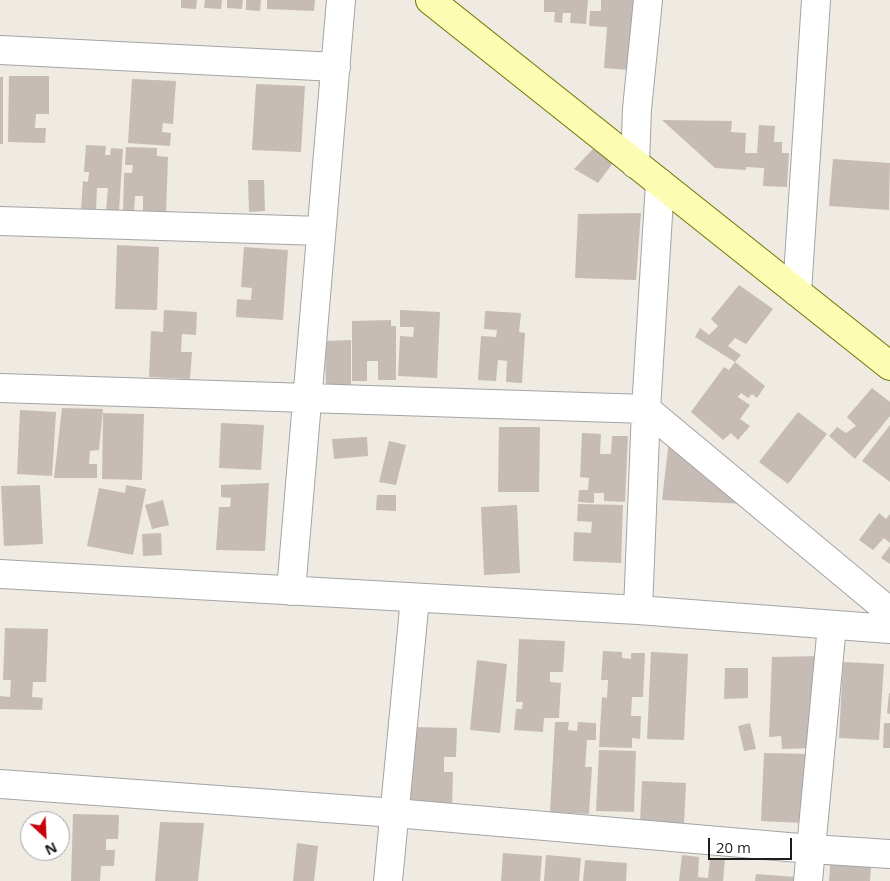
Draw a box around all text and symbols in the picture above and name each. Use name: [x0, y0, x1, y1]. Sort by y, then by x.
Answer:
north arrow: [20, 811, 70, 861]
scale bar: [710, 828, 794, 860]
text: 20 m: [716, 837, 751, 857]
text: N: [42, 838, 60, 860]

